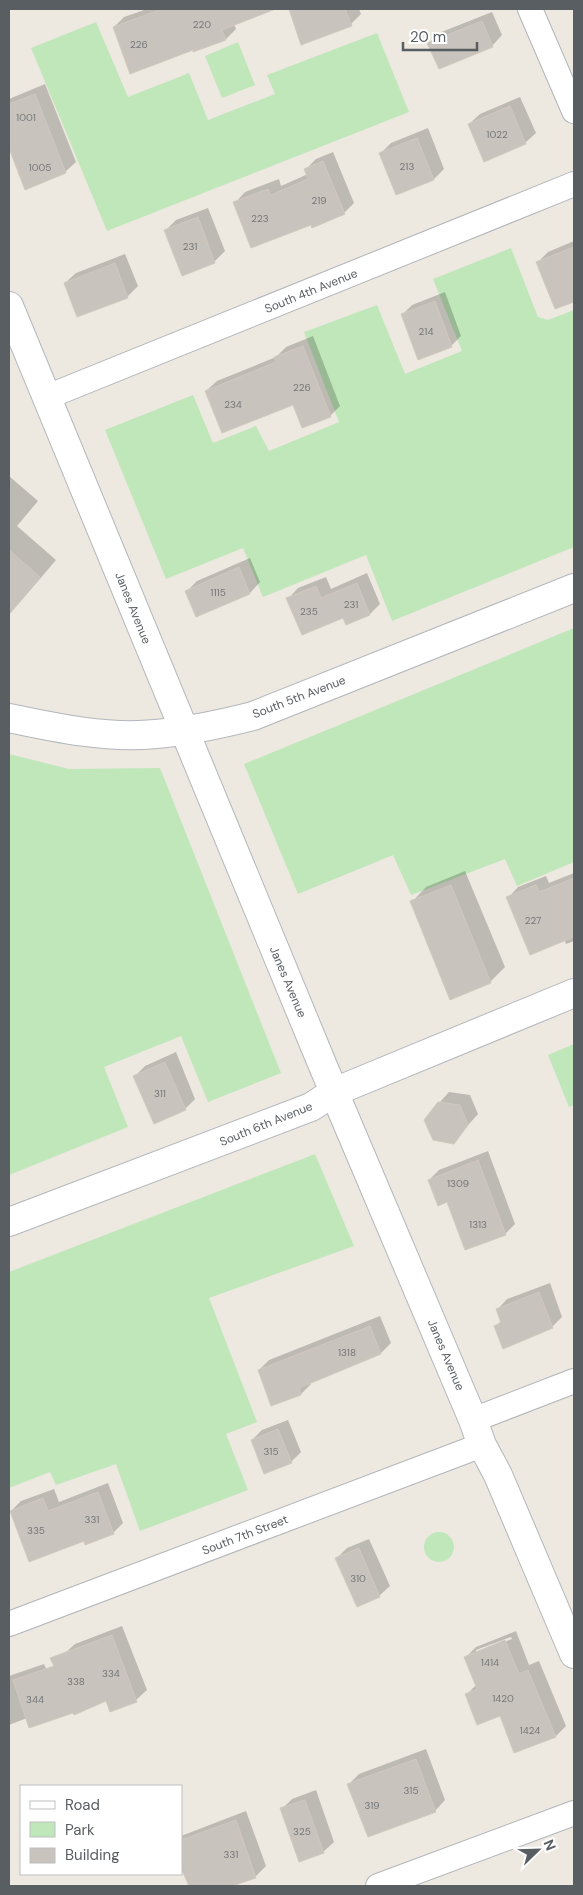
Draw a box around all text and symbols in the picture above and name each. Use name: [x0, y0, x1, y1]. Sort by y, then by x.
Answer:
house number: 220: [193, 18, 211, 31]
scale bar: [403, 20, 477, 52]
text: 20 m: [410, 27, 446, 47]
house number: 226: [130, 38, 148, 51]
house number: 1001: [16, 111, 36, 124]
house number: 1022: [486, 128, 508, 141]
house number: 213: [400, 160, 414, 173]
house number: 1005: [29, 161, 51, 174]
house number: 219: [311, 194, 327, 207]
house number: 223: [251, 212, 269, 225]
house number: 231: [183, 240, 197, 253]
street label: South 4th Avenue: [262, 265, 360, 317]
house number: 214: [419, 325, 433, 338]
house number: 226: [293, 381, 311, 394]
house number: 234: [224, 398, 242, 411]
street label: Janes Avenue: [111, 570, 155, 647]
house number: 1115: [210, 586, 226, 599]
house number: 231: [344, 598, 358, 611]
house number: 235: [300, 605, 318, 618]
street label: South 5th Avenue: [250, 672, 348, 722]
house number: 227: [525, 914, 541, 927]
street label: Janes Avenue: [266, 944, 310, 1020]
house number: 311: [154, 1087, 166, 1100]
street label: South 6th Avenue: [217, 1098, 315, 1150]
house number: 1309: [447, 1177, 469, 1190]
house number: 1313: [469, 1218, 487, 1231]
street label: Janes Avenue: [424, 1317, 468, 1393]
house number: 1318: [338, 1346, 356, 1359]
house number: 315: [264, 1445, 278, 1458]
street label: South 7th Street: [200, 1511, 291, 1559]
house number: 331: [85, 1513, 99, 1526]
house number: 335: [27, 1524, 45, 1537]
house number: 310: [350, 1572, 366, 1585]
house number: 1414: [481, 1656, 499, 1669]
house number: 334: [102, 1667, 120, 1680]
house number: 338: [67, 1675, 85, 1688]
house number: 1420: [492, 1692, 514, 1705]
house number: 344: [26, 1693, 44, 1706]
house number: 1424: [520, 1724, 540, 1737]
house number: 315: [404, 1784, 418, 1797]
legend: [20, 1785, 182, 1875]
text: Road: [65, 1795, 100, 1815]
house number: 319: [364, 1799, 380, 1812]
text: Park: [65, 1820, 95, 1840]
house number: 325: [293, 1825, 311, 1838]
north arrow: [513, 1825, 563, 1875]
text: N: [540, 1837, 560, 1853]
text: Building: [65, 1845, 120, 1865]
house number: 331: [224, 1848, 238, 1861]

